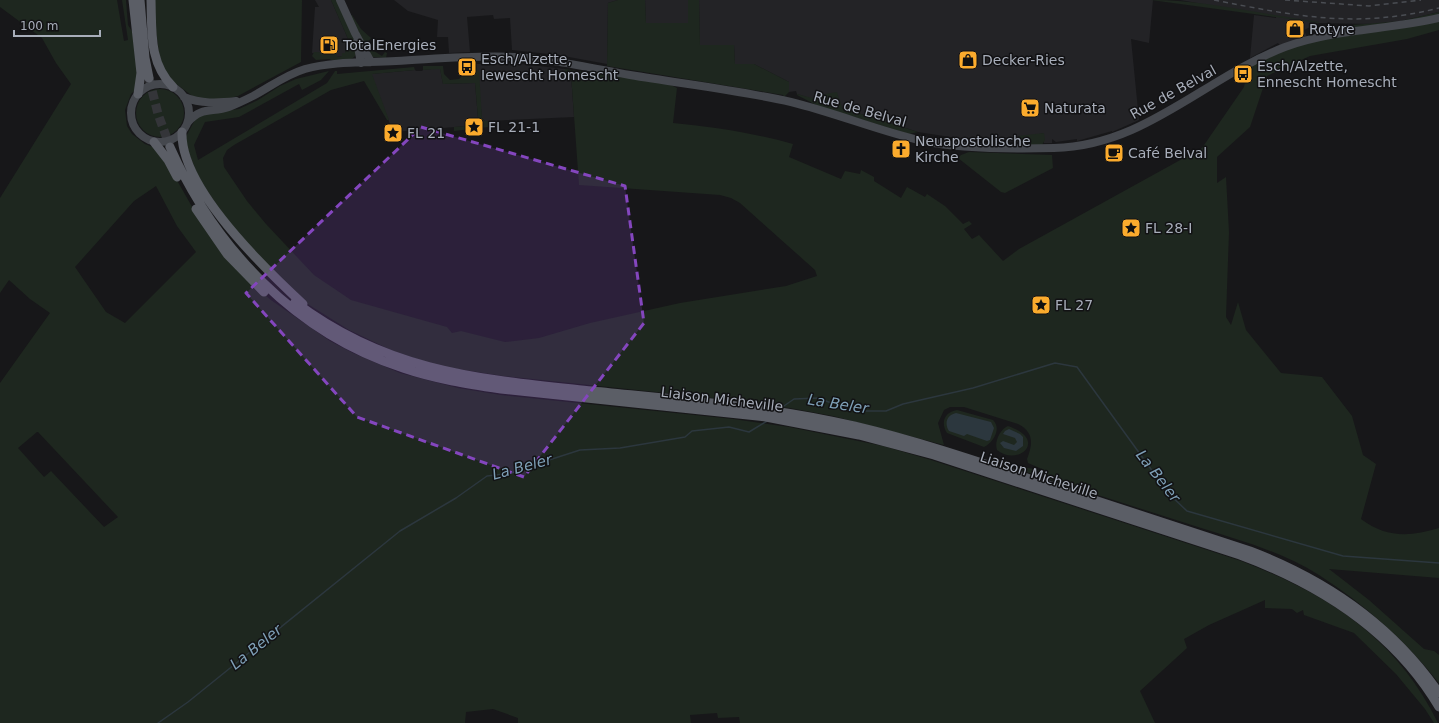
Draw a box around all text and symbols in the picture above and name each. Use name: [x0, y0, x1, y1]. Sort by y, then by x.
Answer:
scale bar: [14, 12, 100, 38]
shop icon: Rotyre: [1284, 18, 1306, 40]
text: 100 m: [20, 19, 58, 33]
place label: Rotyre: [1309, 21, 1355, 37]
fuel station icon: TotalEnergies: [318, 34, 340, 56]
place label: TotalEnergies: [342, 37, 436, 53]
shop icon: Decker-Ries: [957, 49, 979, 71]
place label: Esch/Alzette, Iewescht Homescht: [481, 51, 619, 83]
place label: Decker-Ries: [982, 52, 1065, 68]
bus stop icon: Esch/Alzette, Iewescht Homescht: [456, 56, 478, 78]
place label: Esch/Alzette, Ennescht Homescht: [1257, 58, 1397, 90]
street label: Rue de Belval: [1127, 62, 1219, 122]
bus stop icon: Esch/Alzette, Ennescht Homescht: [1232, 63, 1254, 85]
street label: Rue de Belval: [812, 88, 908, 130]
supermarket icon: Naturata: [1019, 97, 1041, 119]
place label: Naturata: [1044, 100, 1106, 116]
place icon: FL 21-1: [463, 116, 485, 138]
place label: FL 21-1: [488, 119, 540, 135]
place icon: FL 21: [382, 122, 404, 144]
place label: FL 21: [407, 125, 445, 141]
place label: Neuapostolische Kirche: [915, 133, 1031, 165]
church icon: Neuapostolische Kirche: [890, 138, 912, 160]
cafe icon: Café Belval: [1103, 142, 1125, 164]
place label: Café Belval: [1128, 145, 1207, 161]
place icon: FL 28-I: [1120, 217, 1142, 239]
place label: FL 28-I: [1145, 220, 1192, 236]
place icon: FL 27: [1030, 294, 1052, 316]
place label: FL 27: [1055, 297, 1093, 313]
street label: Liaison Micheville: [660, 384, 784, 414]
water label: La Beler: [806, 390, 871, 418]
water label: La Beler: [1132, 446, 1185, 506]
street label: Liaison Micheville: [978, 448, 1100, 502]
water label: La Beler: [490, 450, 555, 484]
water label: La Beler: [226, 620, 286, 673]

